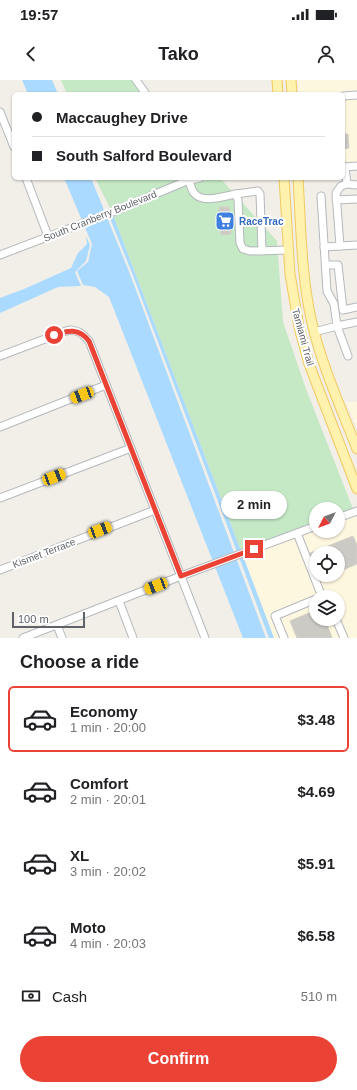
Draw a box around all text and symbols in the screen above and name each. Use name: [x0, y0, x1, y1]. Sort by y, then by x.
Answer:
text: 19:57: [20, 6, 58, 23]
icon: back: [20, 43, 42, 65]
icon: person: [315, 43, 337, 65]
text: Tako: [158, 44, 199, 64]
text: Maccaughey Drive: [56, 109, 188, 126]
text: South Salford Boulevard: [56, 147, 232, 164]
street label: South Cranberry Boulevard: [42, 188, 158, 244]
supermarket icon: RaceTrac: [214, 210, 236, 232]
place label: RaceTrac: [239, 216, 284, 227]
street label: Tamiami Trail: [290, 307, 316, 367]
route start: [45, 326, 63, 344]
car: [69, 385, 95, 405]
car: [41, 467, 67, 487]
callout: 2 min: [221, 491, 287, 519]
text: 2 min: [237, 497, 271, 512]
north arrow: [309, 502, 345, 538]
map controls: [309, 502, 345, 626]
car: [87, 520, 113, 540]
street label: Kismet Terrace: [11, 536, 77, 570]
route end: [245, 540, 263, 558]
button: locate: [309, 546, 345, 582]
car: [143, 576, 169, 596]
button: layers: [309, 590, 345, 626]
scale bar: [12, 610, 85, 629]
text: 100 m: [18, 613, 49, 625]
text: Choose a ride: [20, 652, 139, 672]
icon: car: [22, 701, 58, 737]
text: Economy: [70, 703, 138, 720]
text: $3.48: [297, 711, 335, 728]
text: 1 min · 20:00: [70, 720, 146, 735]
icon: car: [22, 773, 58, 809]
text: Comfort: [70, 775, 128, 792]
text: $4.69: [297, 783, 335, 800]
text: 2 min · 20:01: [70, 792, 146, 807]
icon: car: [22, 845, 58, 881]
text: XL: [70, 847, 89, 864]
text: $5.91: [297, 855, 335, 872]
text: 3 min · 20:02: [70, 864, 146, 879]
icon: car: [22, 917, 58, 953]
text: Moto: [70, 919, 106, 936]
text: $6.58: [297, 927, 335, 944]
text: 4 min · 20:03: [70, 936, 146, 951]
icon: cash: [20, 985, 42, 1007]
text: Cash: [52, 988, 87, 1005]
text: 510 m: [301, 989, 337, 1004]
button: Confirm: [20, 1036, 337, 1082]

